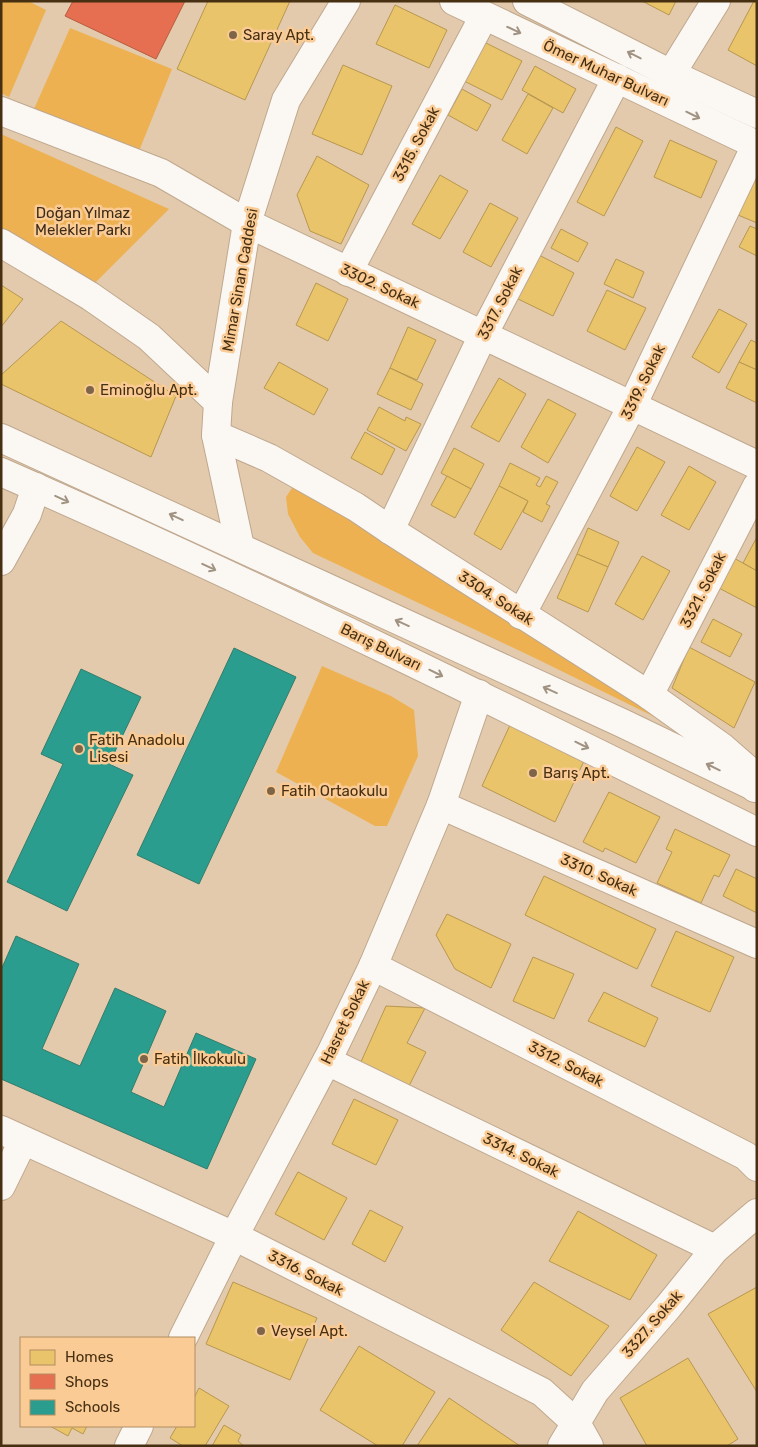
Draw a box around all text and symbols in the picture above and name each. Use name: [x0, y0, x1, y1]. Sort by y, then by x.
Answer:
place label: Saray Apt.: [243, 26, 314, 44]
one-way arrow: [506, 26, 521, 35]
marker: Saray Apt.: [227, 29, 239, 41]
street label: Ömer Muhar Bulvarı: [540, 36, 672, 110]
one-way arrow: [627, 50, 642, 59]
street label: 3315. Sokak: [389, 103, 443, 184]
one-way arrow: [685, 110, 700, 120]
park label: Doğan Yılmaz Melekler Parkı: [35, 204, 131, 239]
street label: Mimar Sinan Caddesi: [219, 207, 261, 353]
street label: 3302. Sokak: [338, 260, 423, 312]
street label: 3317. Sokak: [474, 263, 526, 343]
street label: 3319. Sokak: [617, 341, 669, 422]
place label: Eminoğlu Apt.: [100, 381, 197, 399]
marker: Eminoğlu Apt.: [84, 384, 96, 396]
one-way arrow: [54, 495, 69, 504]
one-way arrow: [169, 512, 184, 521]
street label: 3321. Sokak: [676, 549, 730, 631]
one-way arrow: [201, 563, 216, 572]
street label: 3304. Sokak: [455, 567, 537, 629]
one-way arrow: [395, 618, 410, 627]
street label: Barış Bulvarı: [338, 620, 424, 674]
one-way arrow: [428, 669, 443, 678]
one-way arrow: [543, 685, 558, 695]
place label: Fatih Anadolu Lisesi: [89, 731, 185, 766]
one-way arrow: [574, 740, 589, 750]
marker: Fatih Anadolu Lisesi: [73, 743, 85, 755]
one-way arrow: [706, 762, 721, 771]
place label: Barış Apt.: [543, 764, 610, 782]
marker: Barış Apt.: [527, 767, 539, 779]
place label: Fatih Ortaokulu: [281, 782, 388, 800]
marker: Fatih Ortaokulu: [265, 785, 277, 797]
street label: 3310. Sokak: [558, 850, 641, 900]
street label: Hasret Sokak: [317, 977, 373, 1067]
street label: 3312. Sokak: [525, 1037, 607, 1091]
place label: Fatih İlkokulu: [154, 1050, 246, 1068]
marker: Fatih İlkokulu: [138, 1053, 150, 1065]
street label: 3314. Sokak: [480, 1129, 562, 1181]
street label: 3316. Sokak: [265, 1246, 347, 1300]
street label: 3327. Sokak: [618, 1287, 686, 1361]
place label: Veysel Apt.: [271, 1322, 348, 1340]
marker: Veysel Apt.: [255, 1325, 267, 1337]
legend: [20, 1337, 195, 1427]
text: Homes: [65, 1348, 114, 1366]
text: Shops: [65, 1373, 109, 1391]
text: Schools: [65, 1398, 121, 1416]

